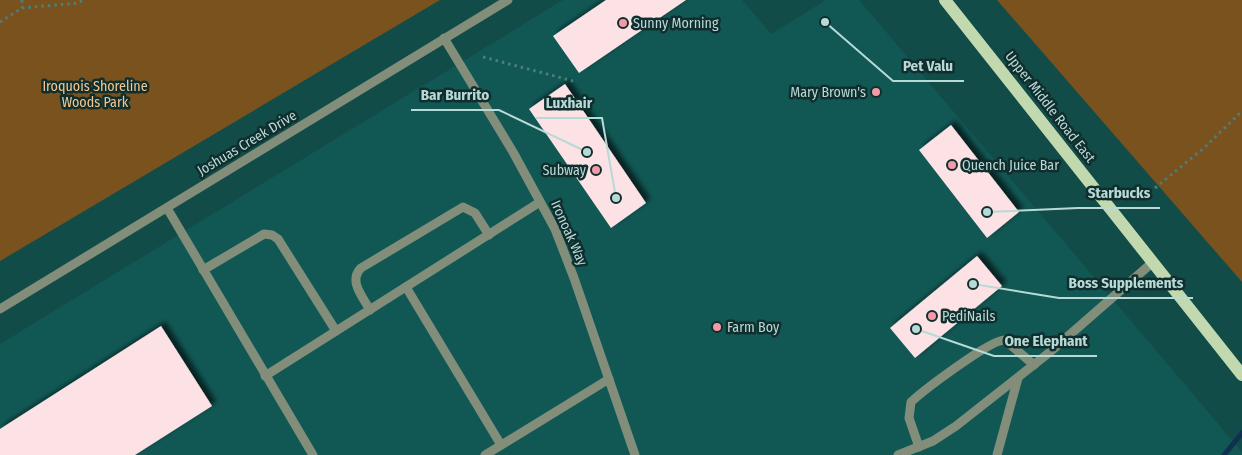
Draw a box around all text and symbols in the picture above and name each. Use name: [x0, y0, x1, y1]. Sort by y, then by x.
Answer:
place label: Sunny Morning: [633, 15, 719, 32]
marker: Sunny Morning: [617, 17, 629, 29]
street label: Upper Middle Road East: [1001, 48, 1099, 166]
callout: Pet Valu: [893, 51, 964, 81]
text: Pet Valu: [903, 57, 953, 75]
park label: Iroquois Shoreline Woods Park: [42, 78, 148, 111]
callout: Bar Burrito: [411, 80, 499, 110]
place label: Mary Brown's: [790, 84, 866, 101]
text: Bar Burrito: [421, 86, 489, 104]
marker: Mary Brown's: [870, 86, 882, 98]
callout: Luxhair: [536, 88, 602, 118]
text: Luxhair: [546, 94, 593, 112]
street label: Joshuas Creek Drive: [194, 107, 300, 179]
place label: Quench Juice Bar: [962, 157, 1059, 174]
marker: Quench Juice Bar: [946, 159, 958, 171]
place label: Subway: [542, 162, 587, 179]
marker: Subway: [590, 164, 602, 176]
callout: Starbucks: [1078, 178, 1160, 208]
text: Starbucks: [1088, 184, 1151, 202]
street label: Ironoak Way: [547, 198, 591, 269]
callout: Boss Supplements: [1059, 268, 1193, 298]
text: Boss Supplements: [1069, 274, 1184, 292]
place label: PediNails: [942, 308, 995, 325]
marker: PediNails: [926, 310, 938, 322]
place label: Farm Boy: [727, 319, 780, 336]
marker: Farm Boy: [711, 321, 723, 333]
callout: One Elephant: [994, 326, 1097, 356]
text: One Elephant: [1004, 332, 1088, 350]

